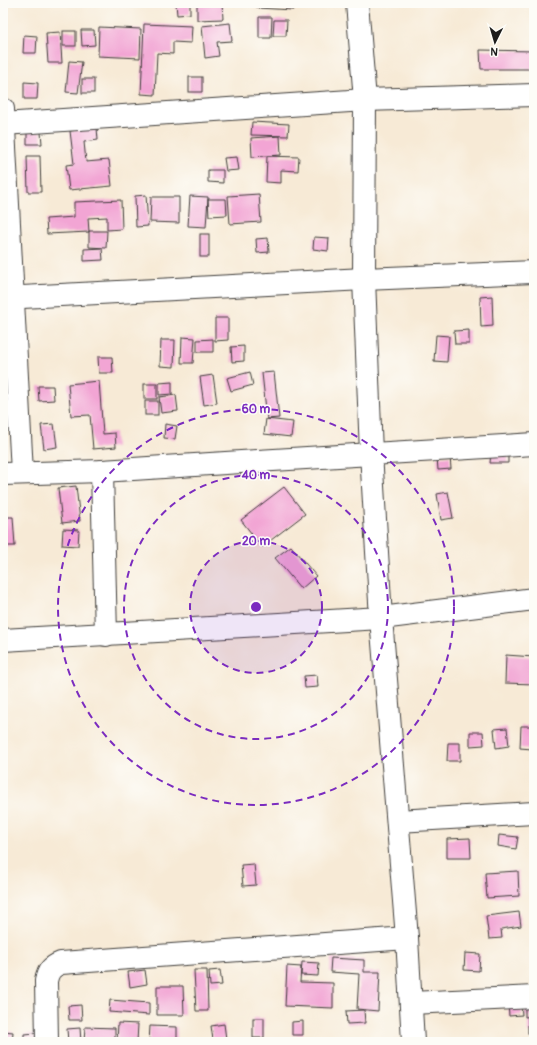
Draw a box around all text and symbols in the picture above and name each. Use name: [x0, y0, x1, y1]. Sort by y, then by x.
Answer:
north arrow: [475, 22, 515, 62]
text: N: [489, 45, 498, 58]
text: 60 m: [242, 402, 271, 417]
text: 40 m: [241, 468, 271, 483]
text: 20 m: [242, 534, 270, 549]
centre of rings: [249, 600, 263, 614]

